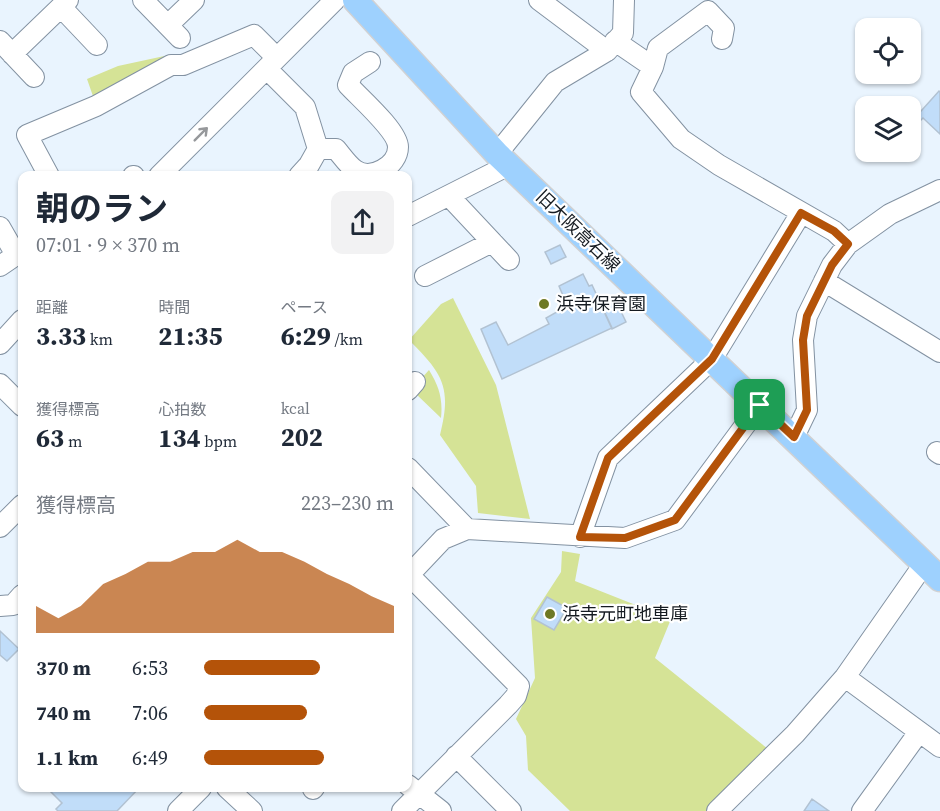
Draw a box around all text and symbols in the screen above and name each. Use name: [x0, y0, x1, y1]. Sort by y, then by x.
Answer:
map controls: [855, 18, 921, 162]
button: locate: [855, 18, 921, 84]
button: layers: [855, 96, 921, 162]
one-way arrow: [193, 127, 208, 142]
street label: 旧大阪高石線: [531, 184, 626, 277]
text: 朝のラン: [36, 186, 168, 231]
button: share: [331, 191, 394, 254]
text: 07:01 · 9 × 370 m: [36, 231, 180, 259]
place label: 浜寺保育園: [556, 291, 646, 316]
text: 距離: [36, 296, 68, 318]
text: 時間: [158, 296, 190, 318]
text: ペース: [281, 296, 328, 318]
marker: 浜寺保育園: [537, 297, 551, 311]
text: 3.33: [36, 318, 86, 354]
text: 21:35: [158, 318, 223, 354]
text: 6:29: [281, 318, 331, 354]
text: km: [86, 328, 113, 350]
text: /km: [331, 328, 363, 350]
pin: [734, 379, 785, 430]
icon: arrive: [743, 388, 776, 421]
text: kcal: [281, 397, 310, 419]
text: 獲得標高: [36, 398, 100, 420]
text: 心拍数: [158, 398, 206, 420]
text: 202: [281, 419, 323, 455]
text: 63: [36, 420, 64, 456]
text: 134: [158, 420, 201, 456]
text: m: [64, 430, 82, 452]
text: bpm: [201, 430, 237, 452]
text: 223–230 m: [301, 489, 394, 517]
text: 獲得標高: [36, 491, 116, 519]
place label: 浜寺元町地車庫: [562, 601, 688, 626]
marker: 浜寺元町地車庫: [543, 607, 557, 621]
text: 370 m: [36, 654, 91, 682]
text: 6:53: [132, 654, 168, 682]
text: 740 m: [36, 699, 91, 727]
text: 7:06: [132, 699, 168, 727]
text: 1.1 km: [36, 744, 98, 772]
text: 6:49: [132, 744, 168, 772]

